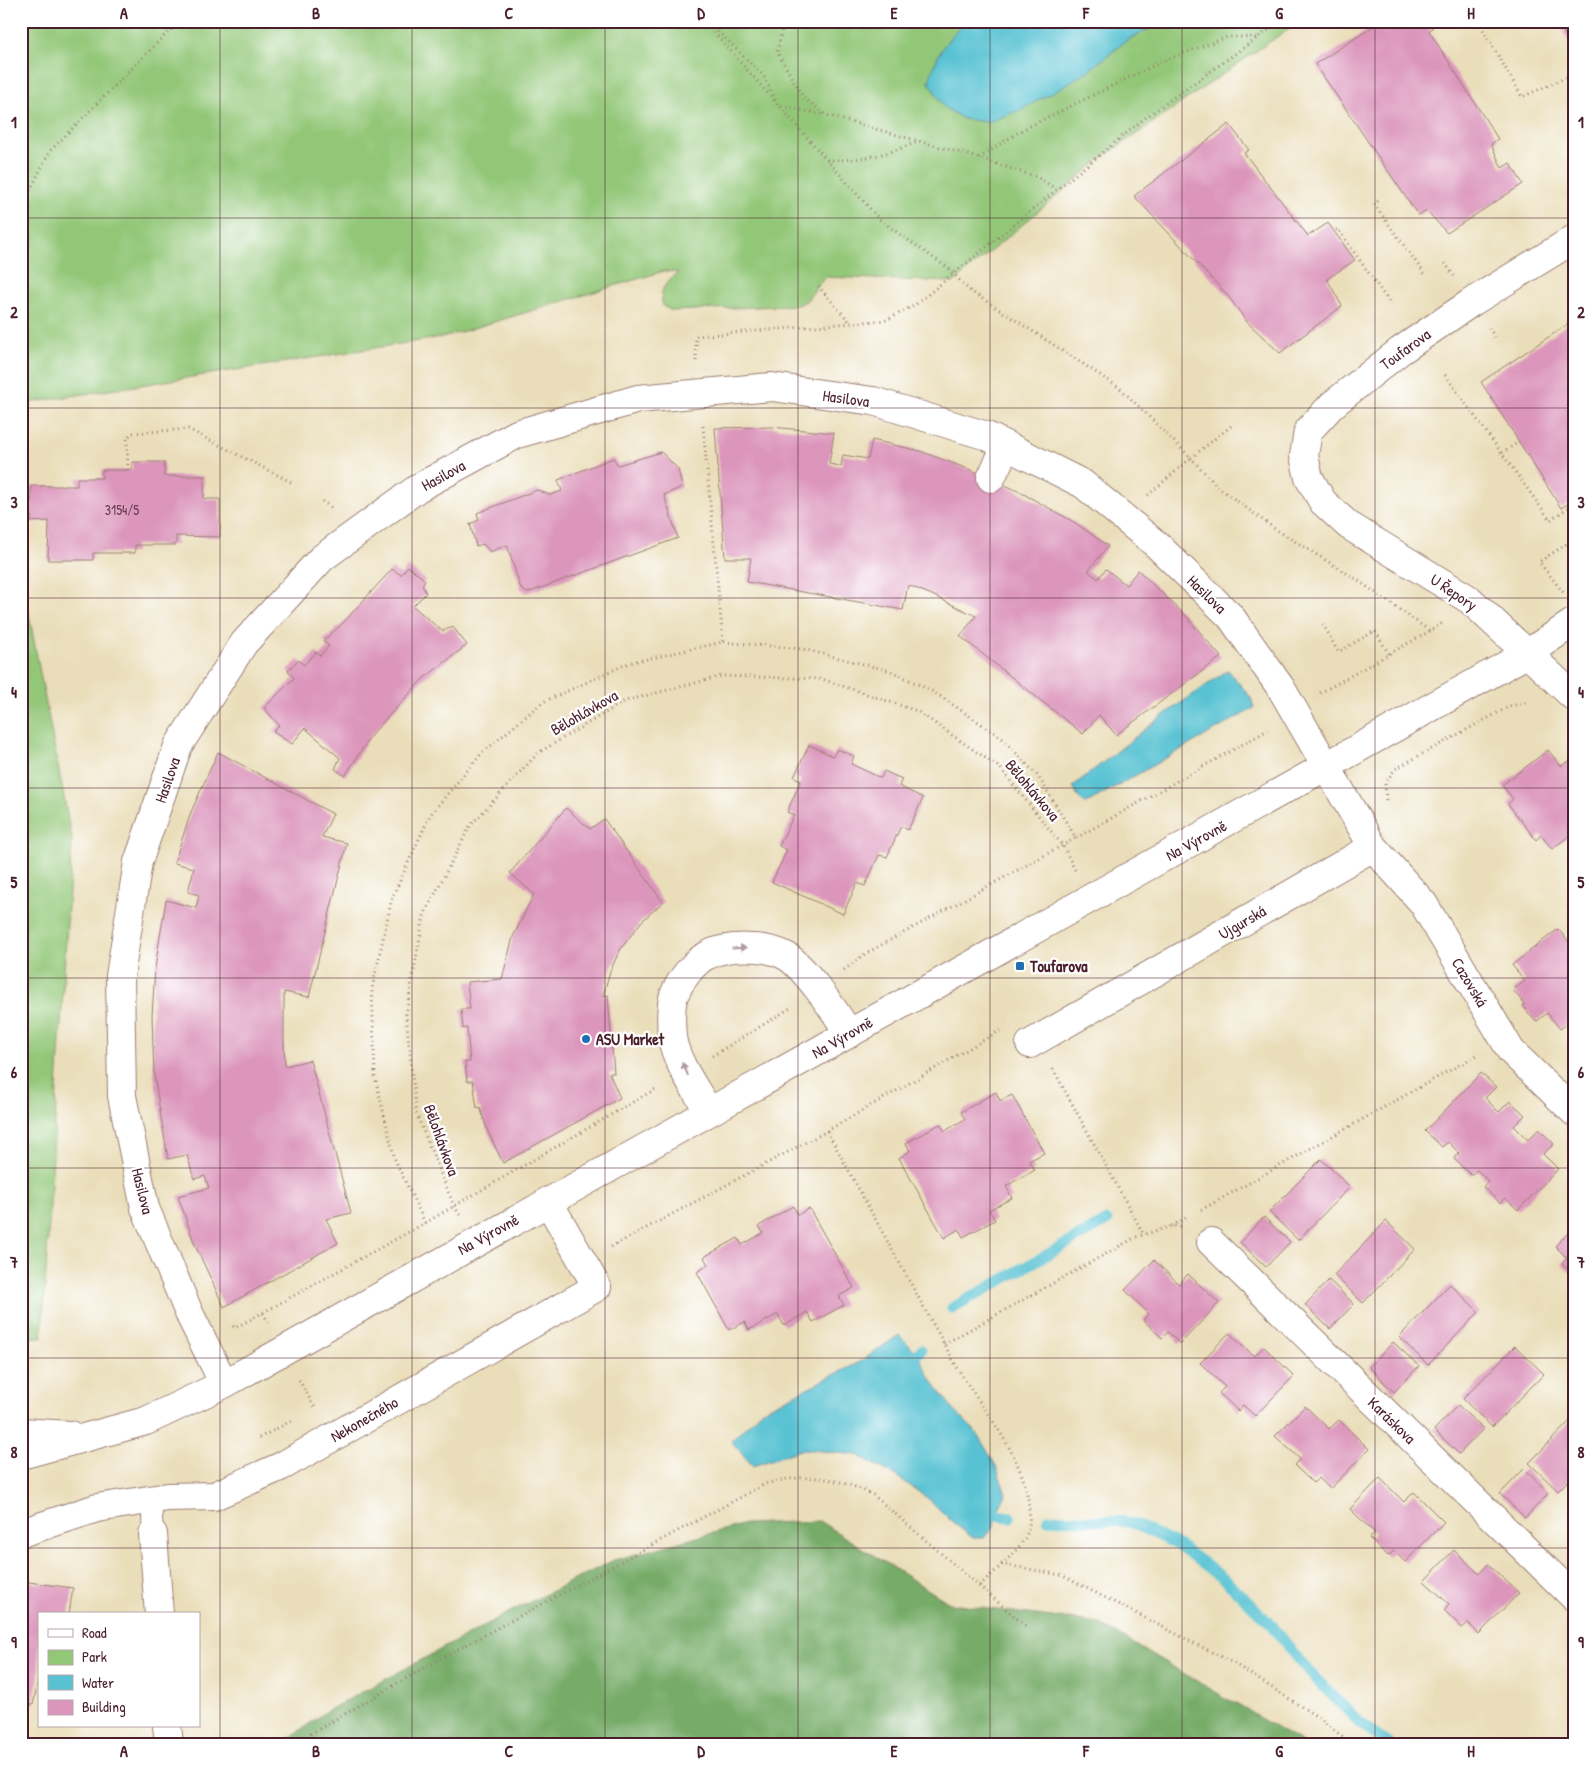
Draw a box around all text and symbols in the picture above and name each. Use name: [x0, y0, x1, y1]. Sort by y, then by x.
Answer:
text: A: [120, 2, 128, 24]
text: B: [312, 2, 320, 24]
text: C: [505, 2, 514, 24]
text: D: [697, 2, 705, 24]
text: E: [890, 2, 898, 24]
text: F: [1082, 2, 1090, 24]
text: G: [1275, 2, 1283, 24]
text: H: [1467, 2, 1475, 24]
text: 1: [11, 111, 17, 133]
text: 1: [1578, 111, 1584, 133]
text: 2: [10, 301, 18, 323]
text: 2: [1577, 301, 1585, 323]
street label: Toufarova: [1375, 323, 1435, 375]
street label: Hasilova: [821, 384, 871, 412]
street label: Hasilova: [417, 454, 469, 496]
text: 3: [10, 491, 18, 513]
text: 3: [1577, 491, 1585, 513]
house number: 3154/5: [105, 500, 139, 519]
street label: U Řepory: [1426, 568, 1482, 616]
street label: Hasilova: [1182, 570, 1232, 618]
text: 4: [11, 681, 17, 703]
text: 4: [1578, 681, 1584, 703]
street label: Bělohlávkova: [546, 684, 622, 740]
street label: Hasilova: [149, 754, 185, 806]
street label: Bělohlávkova: [1001, 754, 1065, 826]
street label: Na Výrovně: [1161, 814, 1231, 866]
text: 5: [11, 871, 18, 893]
text: 5: [1578, 871, 1585, 893]
street label: Ujgurská: [1214, 900, 1270, 944]
one-way arrow: [731, 944, 747, 952]
street label: Cazovská: [1447, 953, 1493, 1011]
place label: Toufarova: [1029, 955, 1088, 977]
marker: Toufarova: [1014, 960, 1026, 972]
street label: Na Výrovně: [808, 1010, 877, 1063]
place label: ASU Market: [596, 1028, 665, 1050]
marker: ASU Market: [580, 1033, 592, 1045]
text: 6: [11, 1061, 18, 1083]
text: 6: [1578, 1061, 1585, 1083]
one-way arrow: [681, 1062, 690, 1077]
street label: Bělohlávkova: [419, 1101, 465, 1179]
street label: Hasilova: [127, 1166, 159, 1216]
street label: Na Výrovně: [453, 1208, 523, 1260]
text: 7: [9, 1251, 18, 1273]
text: 7: [1576, 1251, 1585, 1273]
street label: Nekonečného: [326, 1391, 402, 1447]
street label: Karáskova: [1363, 1392, 1421, 1448]
text: 8: [11, 1441, 18, 1463]
text: 8: [1578, 1441, 1585, 1463]
legend: [38, 1612, 200, 1728]
text: Road: [82, 1622, 107, 1643]
text: 9: [11, 1631, 17, 1653]
text: 9: [1578, 1631, 1584, 1653]
text: Park: [82, 1646, 107, 1667]
text: Water: [82, 1672, 114, 1693]
text: Building: [82, 1696, 126, 1717]
text: A: [120, 1740, 128, 1762]
text: B: [312, 1740, 320, 1762]
text: C: [505, 1740, 514, 1762]
text: D: [697, 1740, 705, 1762]
text: E: [890, 1740, 898, 1762]
text: F: [1082, 1740, 1090, 1762]
text: G: [1275, 1740, 1283, 1762]
text: H: [1467, 1740, 1475, 1762]

